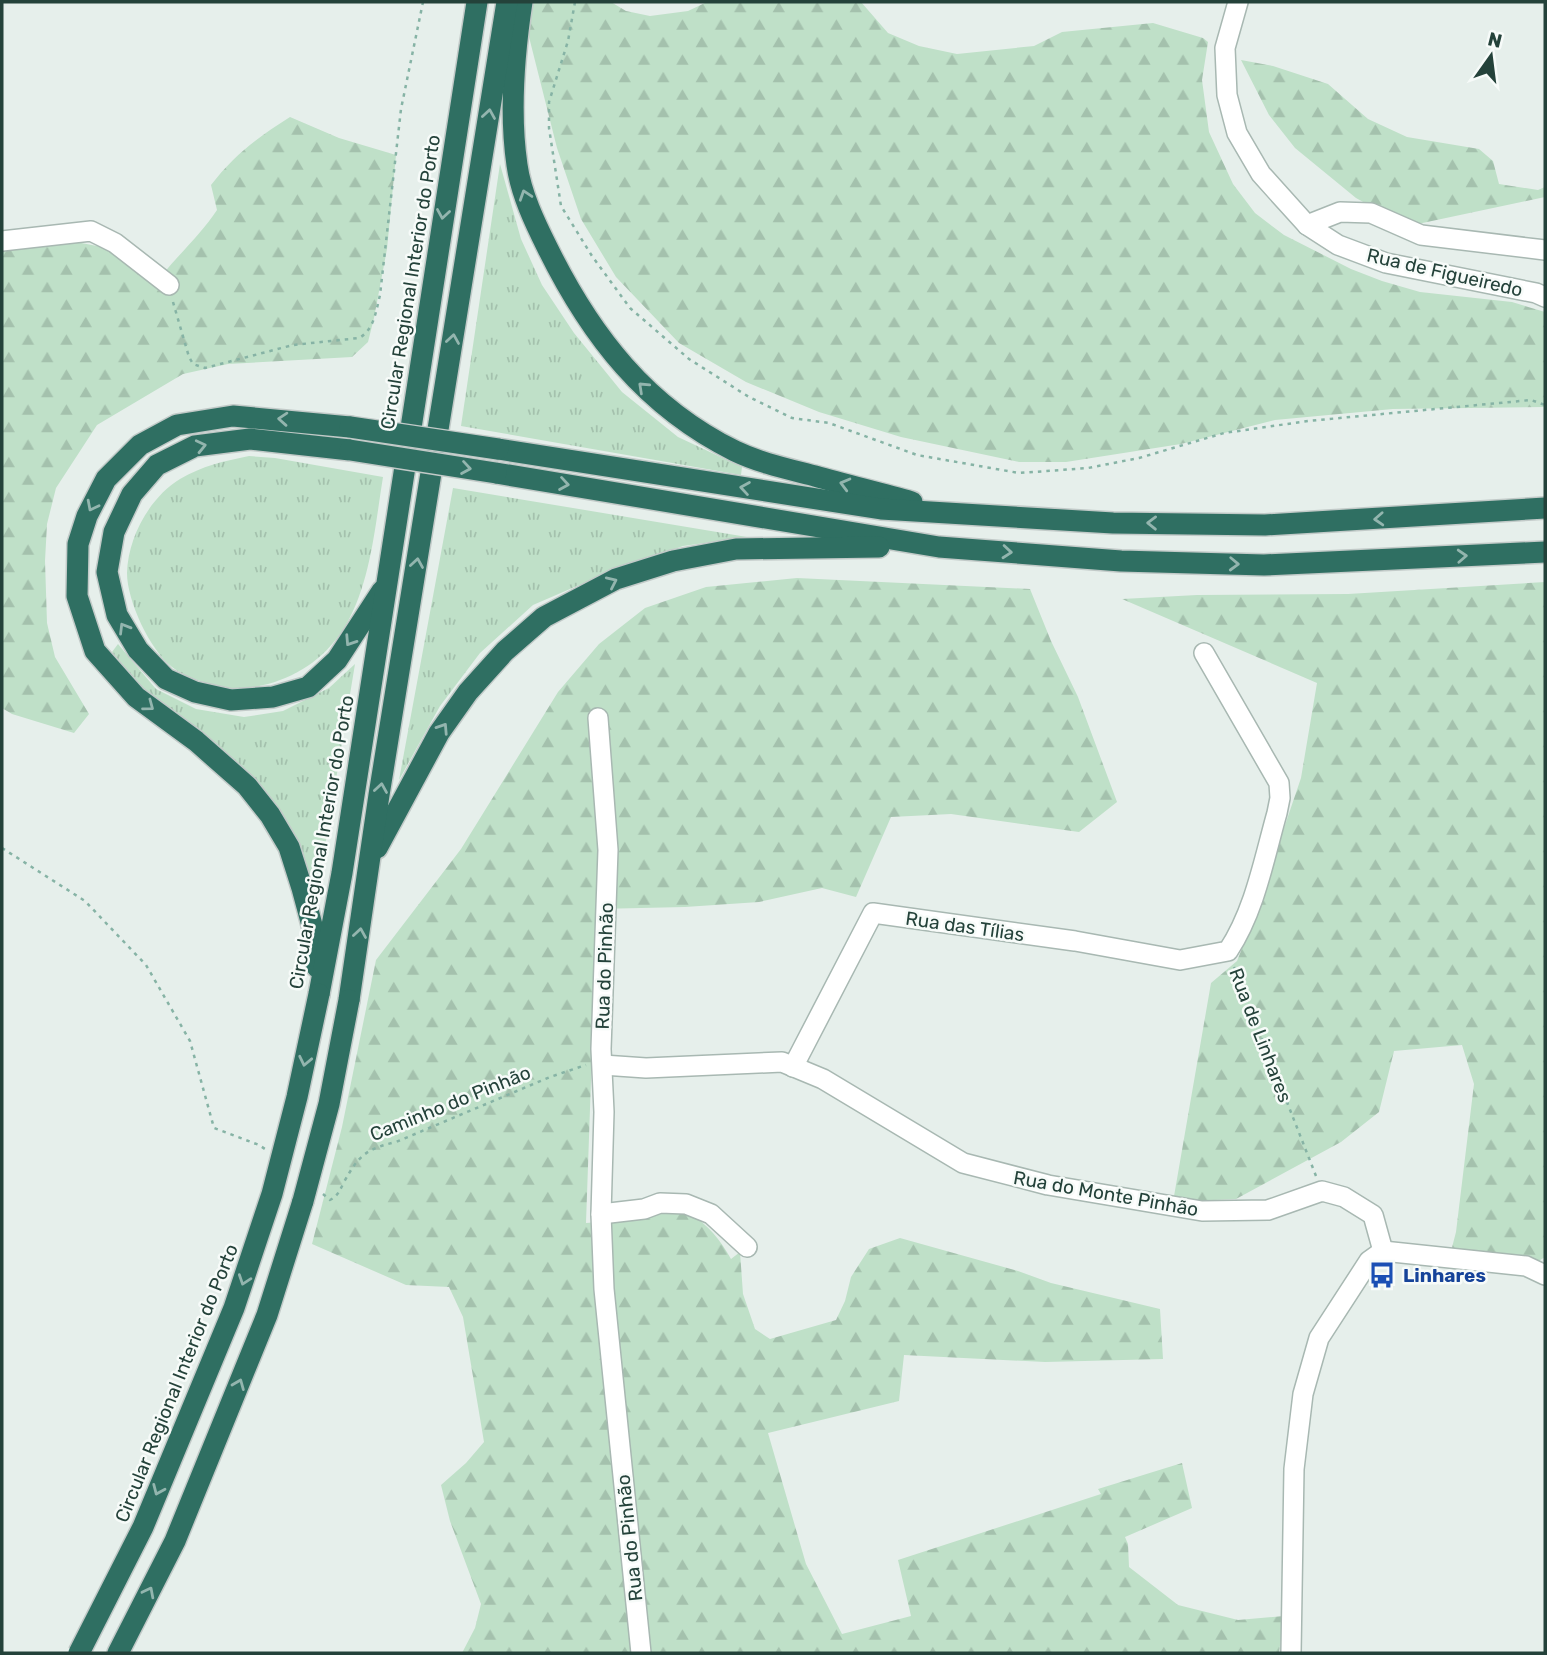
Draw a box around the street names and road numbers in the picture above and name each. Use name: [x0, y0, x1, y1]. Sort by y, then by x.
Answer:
street label: Circular Regional Interior do Porto: [376, 133, 445, 431]
street label: Rua de Figueiredo: [1365, 243, 1525, 302]
street label: Circular Regional Interior do Porto: [284, 693, 359, 991]
street label: Rua do Pinhão: [591, 902, 618, 1030]
street label: Rua das Tílias: [904, 907, 1026, 946]
street label: Rua de Linhares: [1224, 965, 1297, 1106]
street label: Caminho do Pinhão: [366, 1061, 534, 1146]
street label: Rua do Monte Pinhão: [1012, 1166, 1200, 1221]
street label: Circular Regional Interior do Porto: [110, 1241, 243, 1526]
street label: Rua do Pinhão: [611, 1474, 648, 1602]

